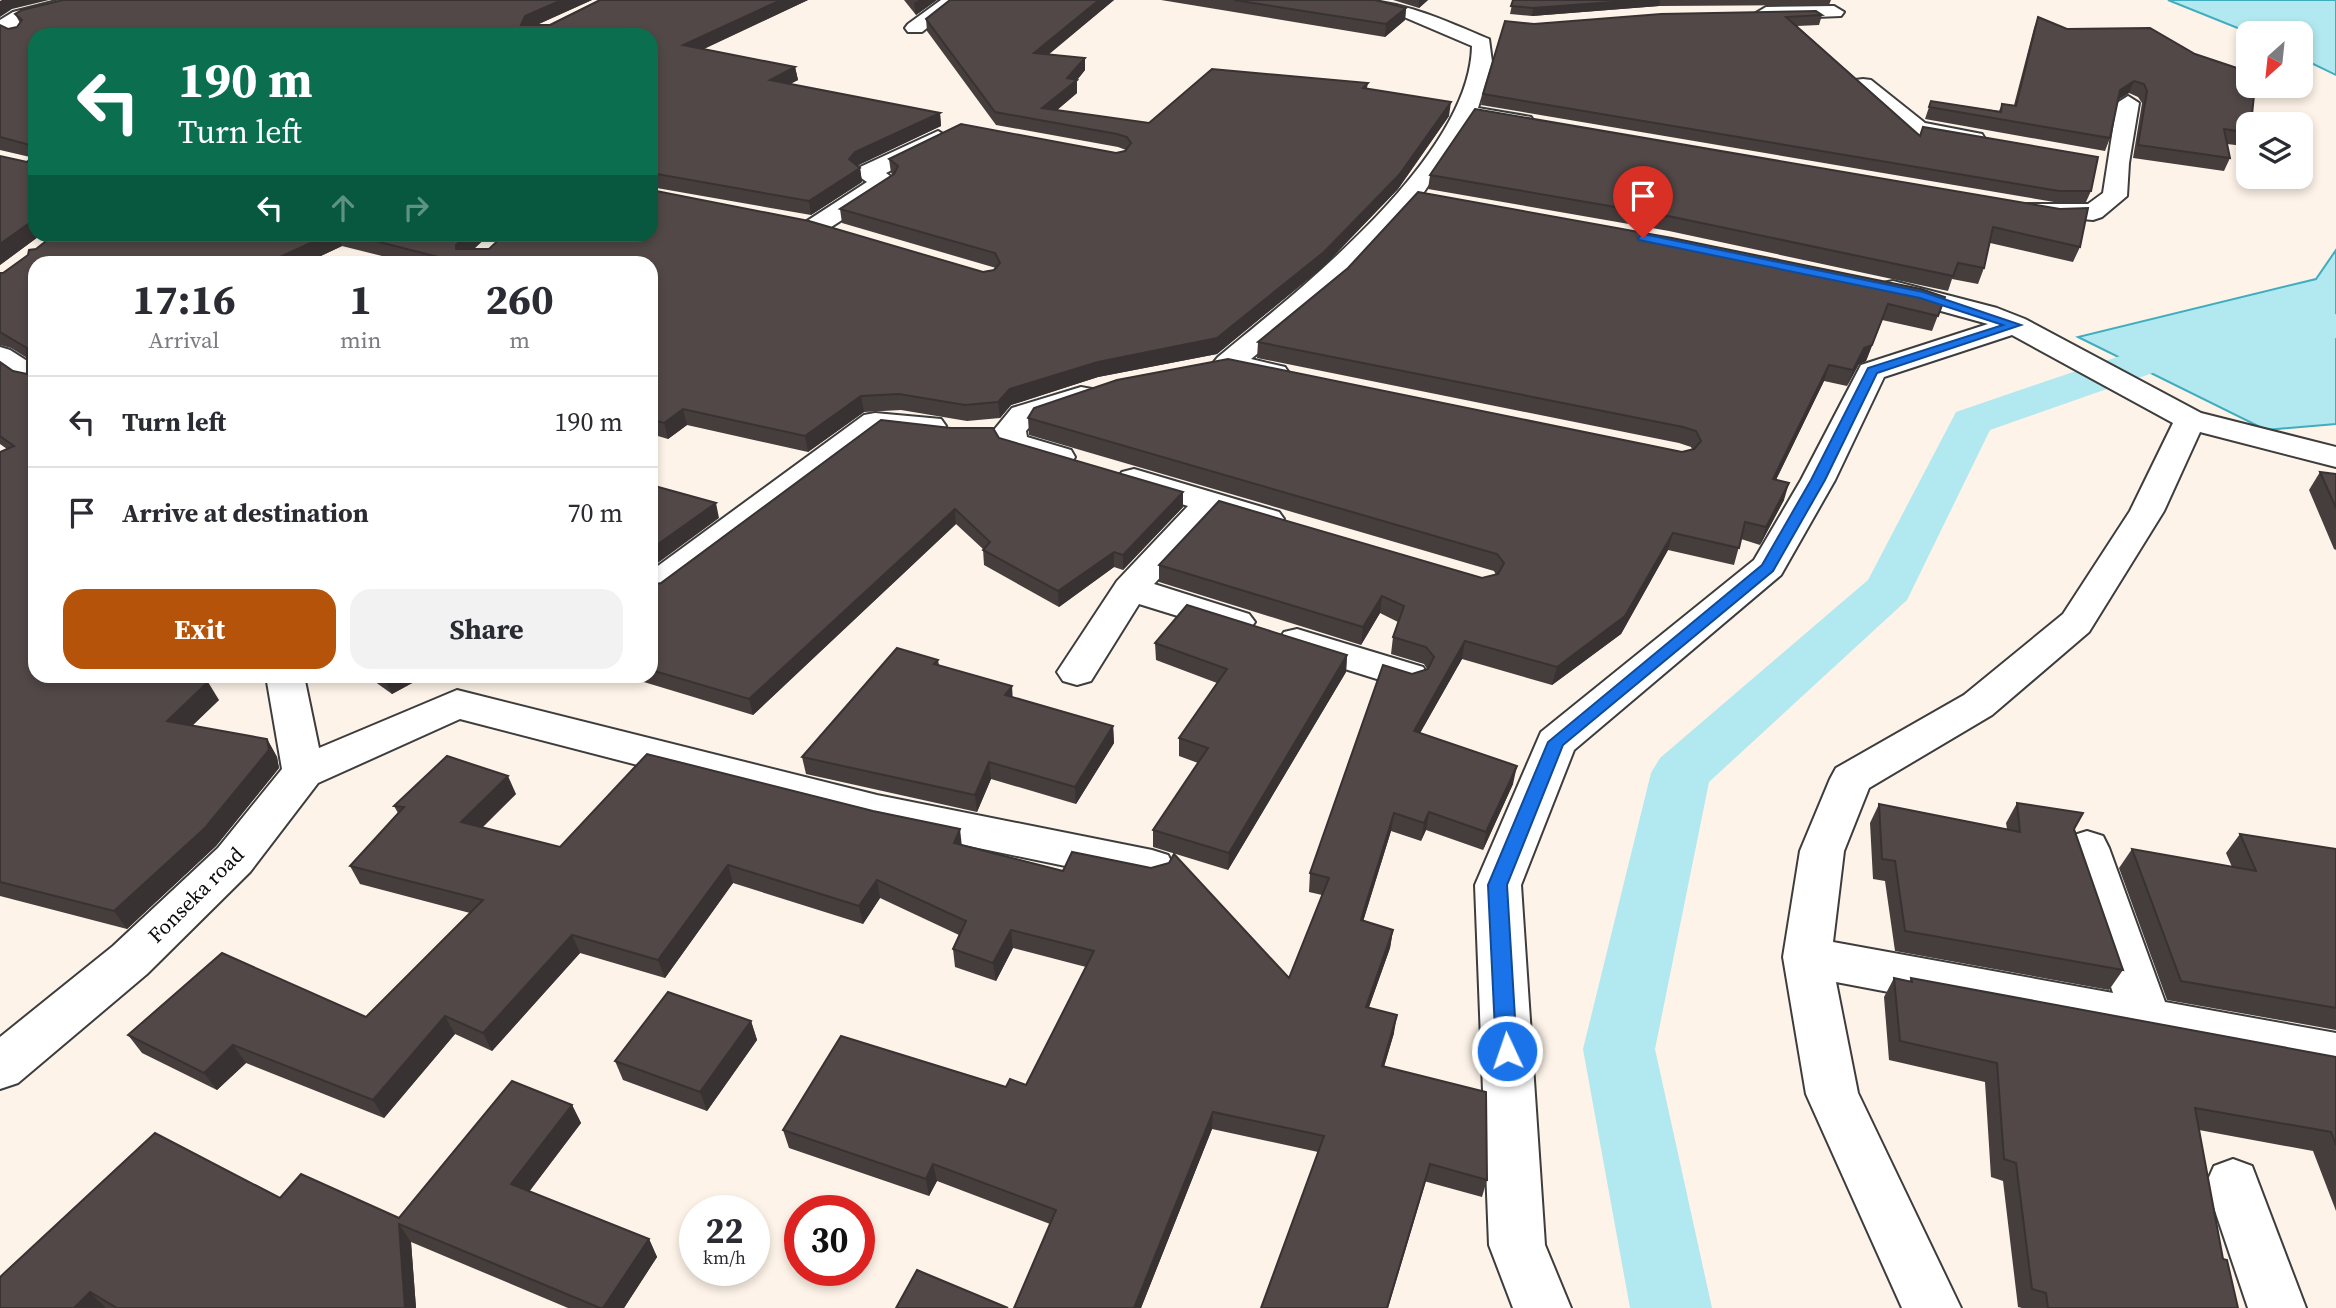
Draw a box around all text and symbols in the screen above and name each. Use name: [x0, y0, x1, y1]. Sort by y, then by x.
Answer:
north arrow: [2236, 21, 2314, 98]
map controls: [2236, 21, 2313, 189]
text: 190 m: [178, 46, 313, 113]
icon: left: [63, 56, 154, 147]
text: Turn left: [178, 110, 302, 154]
button: layers: [2236, 112, 2313, 189]
pin: [1613, 166, 1673, 238]
icon: arrive: [1624, 177, 1662, 215]
icon: left: [251, 189, 289, 227]
icon: ahead: [324, 189, 362, 227]
icon: right: [397, 189, 435, 227]
text: 17:16: [132, 270, 236, 328]
text: 1: [349, 270, 372, 328]
text: 260: [486, 270, 554, 328]
text: Arrival: [148, 324, 219, 356]
text: min: [340, 324, 381, 356]
text: m: [509, 324, 530, 356]
icon: left: [63, 403, 101, 441]
text: Turn left: [122, 404, 226, 440]
text: 190 m: [555, 404, 623, 440]
icon: arrive: [63, 494, 101, 532]
text: Arrive at destination: [122, 495, 369, 531]
text: 70 m: [568, 495, 623, 531]
button: Exit: [63, 589, 336, 669]
button: Share: [350, 589, 623, 669]
street label: Fonseka road: [141, 840, 250, 949]
position arrow: [1470, 1014, 1544, 1088]
speed limit sign: 30: [784, 1195, 875, 1286]
text: 22: [706, 1207, 743, 1255]
text: km/h: [703, 1245, 746, 1270]

